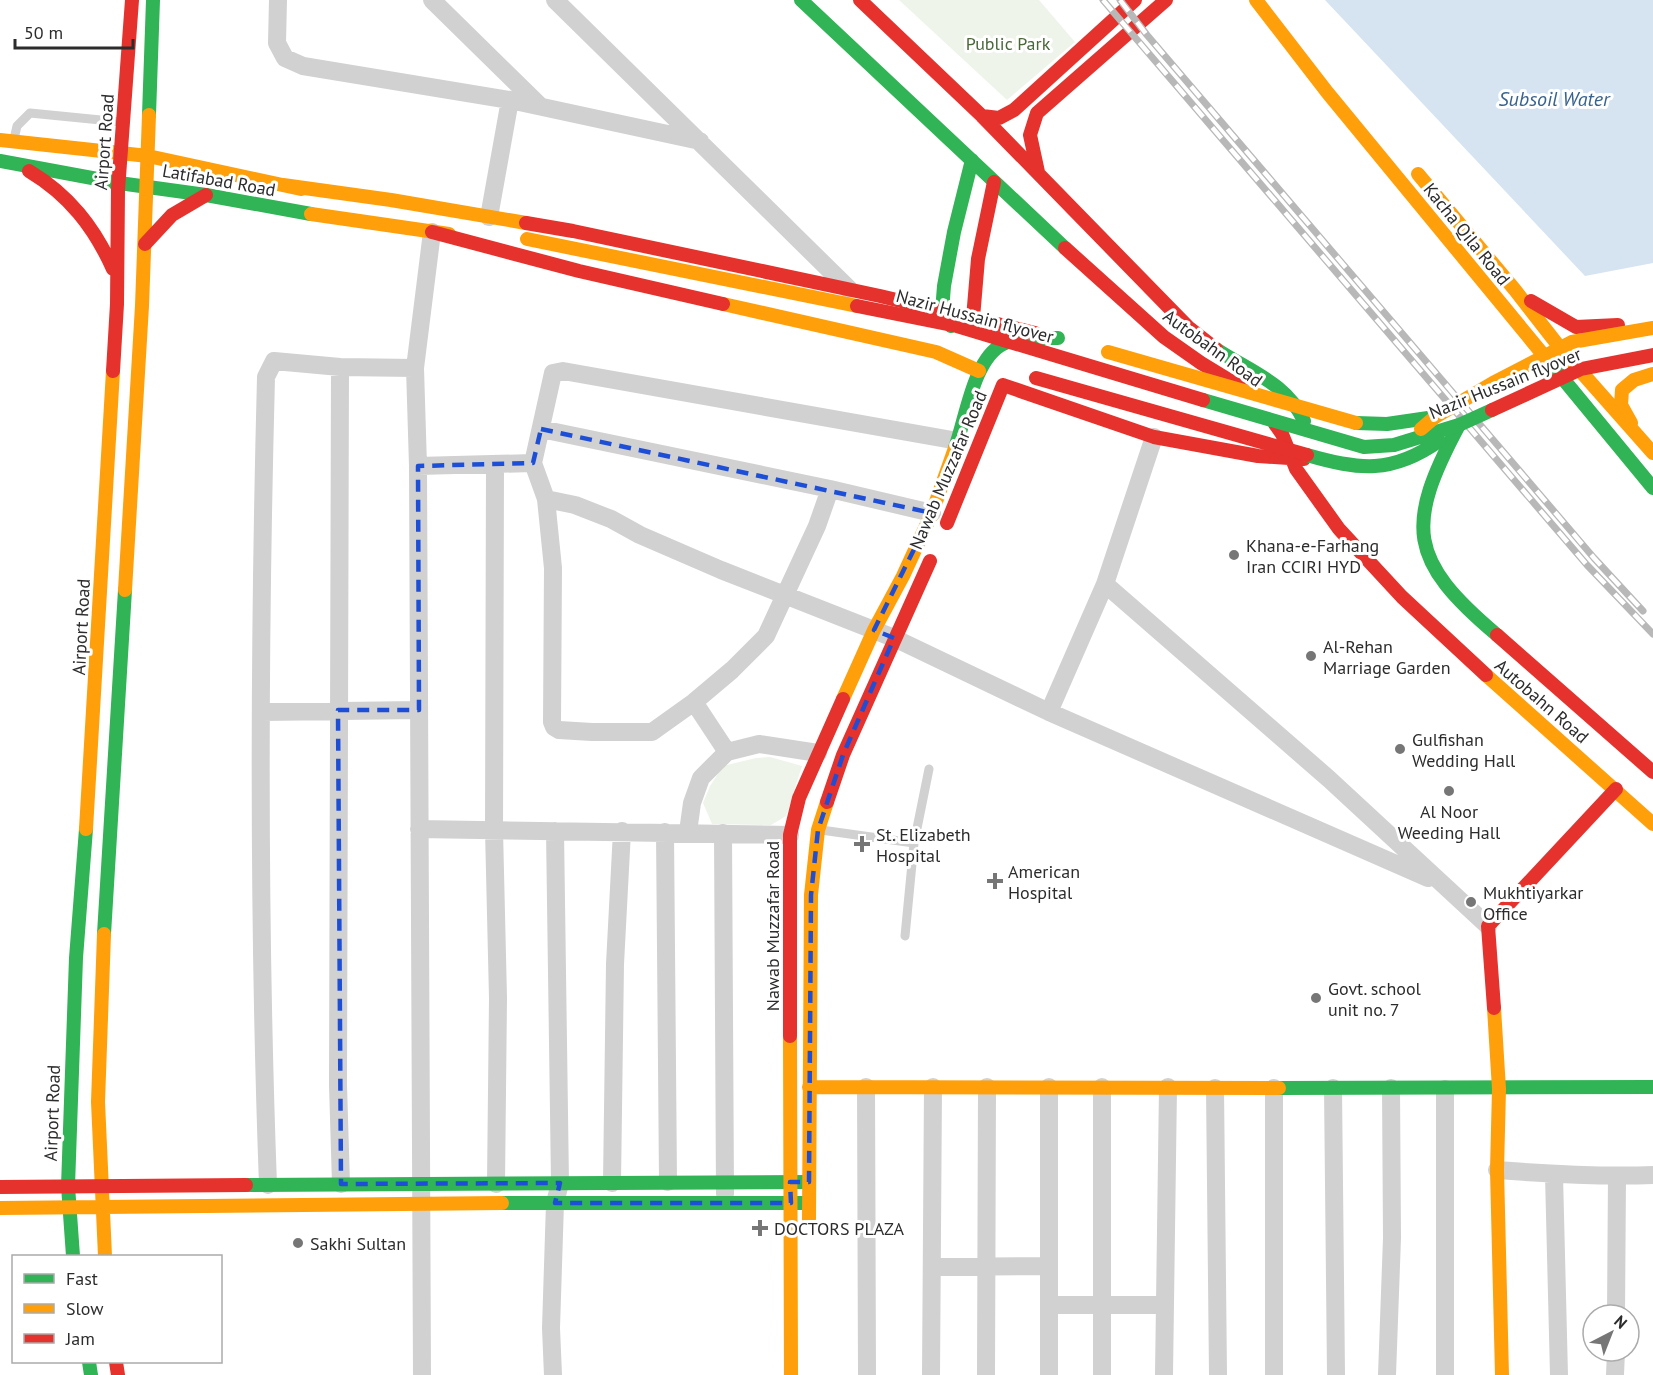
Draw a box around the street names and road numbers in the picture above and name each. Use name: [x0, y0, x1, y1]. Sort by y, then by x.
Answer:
street label: Airport Road: [89, 93, 119, 191]
street label: Latifabad Road: [161, 159, 277, 201]
street label: Kacha Qila Road: [1419, 178, 1515, 290]
street label: Nazir Hussain flyover: [894, 284, 1056, 348]
street label: Autobahn Road: [1159, 304, 1267, 392]
street label: Nazir Hussain flyover: [1426, 342, 1584, 424]
street label: Nawab Muzzafar Road: [904, 387, 992, 553]
street label: Airport Road: [67, 578, 95, 676]
street label: Autobahn Road: [1490, 654, 1594, 748]
street label: Nawab Muzzafar Road: [761, 841, 784, 1011]
street label: Airport Road: [39, 1064, 65, 1162]

